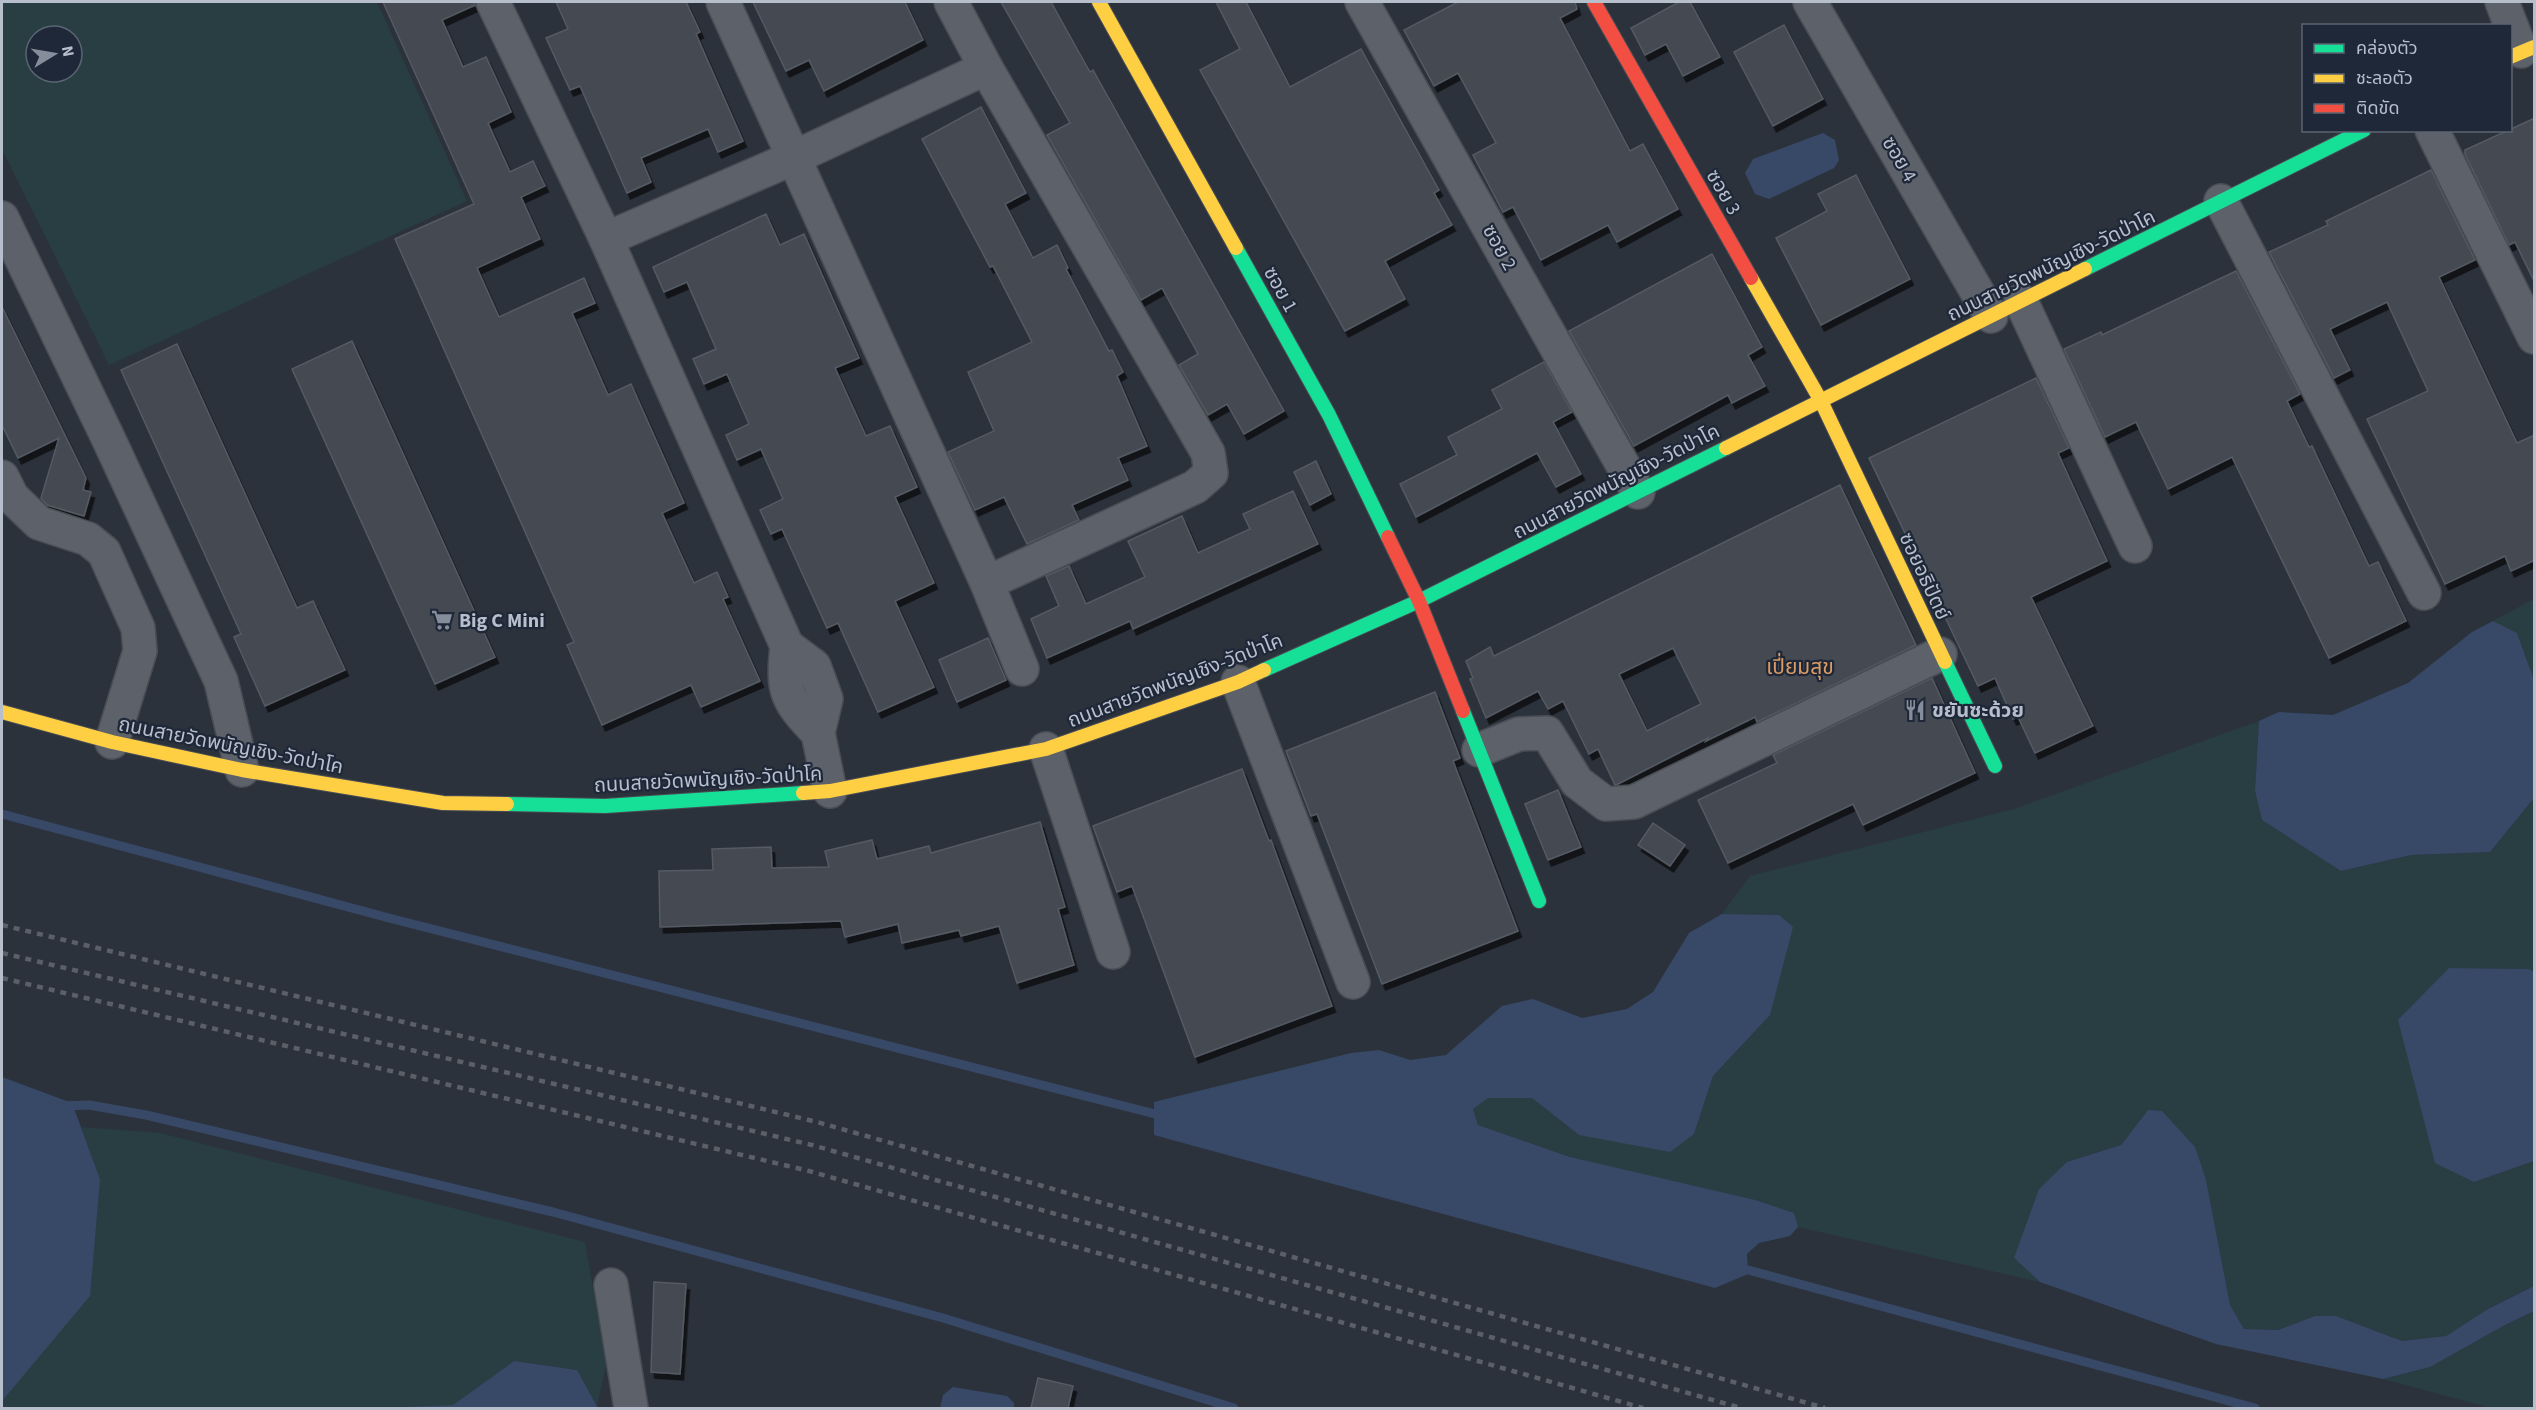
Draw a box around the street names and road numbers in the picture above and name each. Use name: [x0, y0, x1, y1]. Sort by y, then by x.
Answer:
street label: ซอย 4: [1875, 132, 1923, 188]
street label: ซอย 3: [1699, 165, 1747, 220]
street label: ถนนสายวัดพนัญเชิง-วัดป่าโค: [1943, 203, 2160, 329]
street label: ซอย 2: [1475, 220, 1523, 275]
street label: ซอย 1: [1256, 262, 1304, 317]
street label: ถนนสายวัดพนัญเชิง-วัดป่าโค: [1508, 417, 1725, 546]
street label: ซอยอธิปัตย์: [1892, 528, 1957, 625]
street label: ถนนสายวัดพนัญเชิง-วัดป่าโค: [1064, 627, 1287, 735]
street label: ถนนสายวัดพนัญเชิง-วัดป่าโค: [116, 710, 346, 782]
street label: ถนนสายวัดพนัญเชิง-วัดป่าโค: [593, 760, 823, 800]

